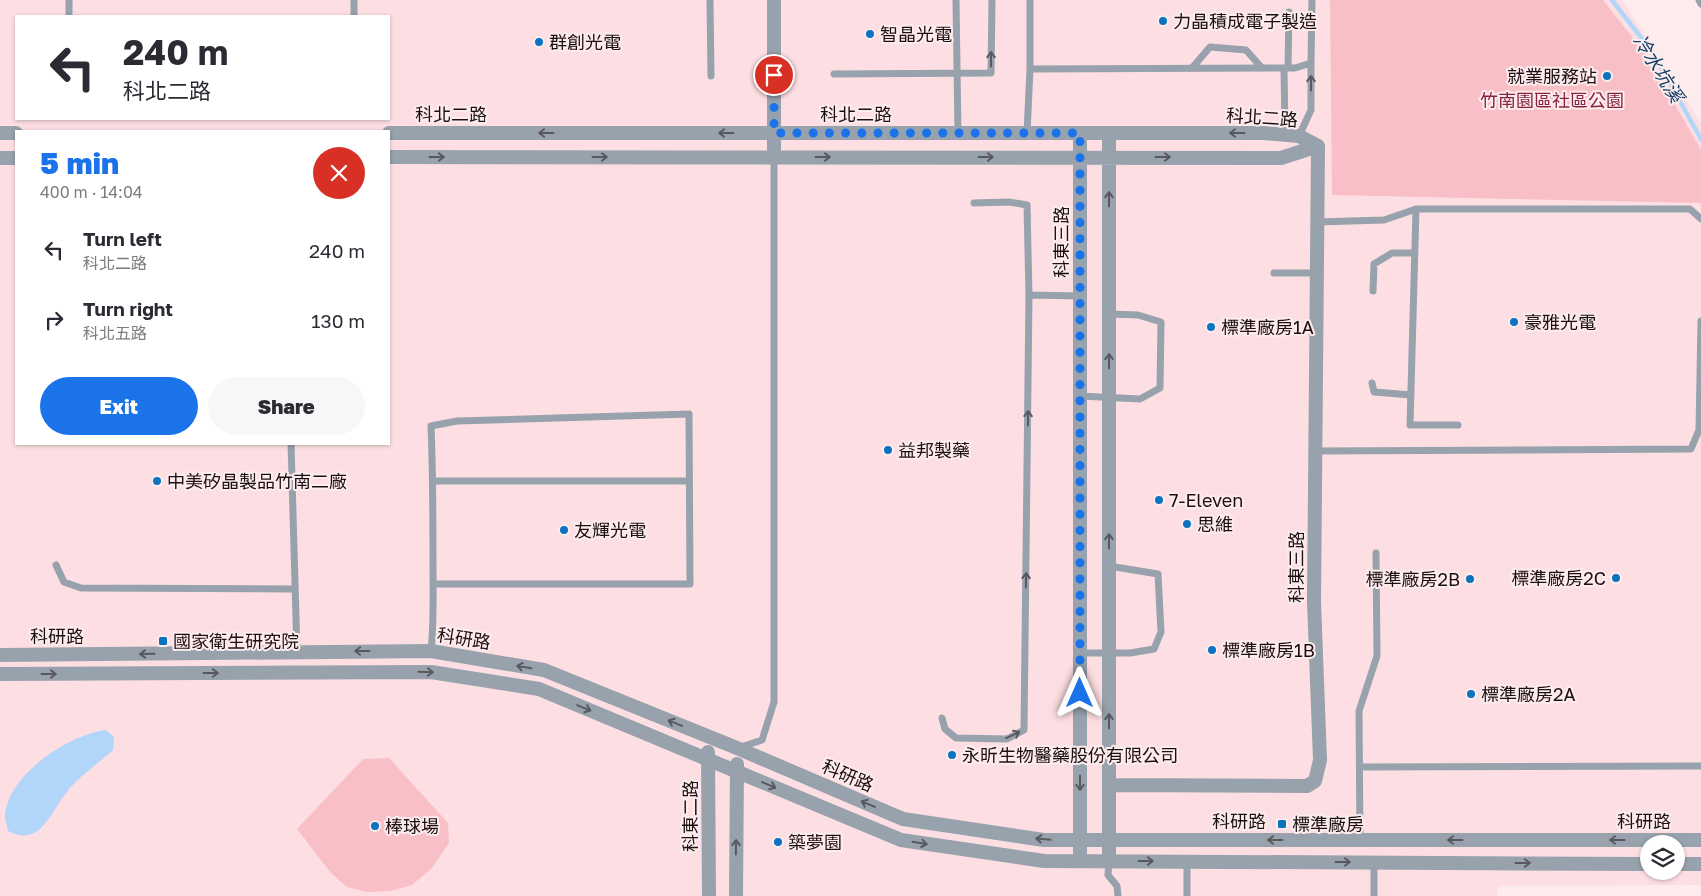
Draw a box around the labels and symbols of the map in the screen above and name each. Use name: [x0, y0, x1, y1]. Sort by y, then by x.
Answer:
place label: 力晶積成電子製造: [1173, 10, 1317, 32]
marker: 力晶積成電子製造: [1157, 15, 1169, 27]
place label: 智晶光電: [880, 23, 952, 45]
marker: 智晶光電: [864, 28, 876, 40]
water label: 冷水坑溪: [1629, 30, 1690, 109]
place label: 群創光電: [549, 31, 621, 53]
marker: 群創光電: [533, 36, 545, 48]
one-way arrow: [986, 51, 996, 67]
pin: [753, 54, 795, 96]
place label: 就業服務站: [1507, 65, 1597, 87]
marker: 就業服務站: [1601, 70, 1613, 82]
one-way arrow: [1306, 76, 1316, 92]
park label: 竹南園區社區公園: [1480, 89, 1624, 111]
street label: 科北二路: [415, 103, 487, 125]
street label: 科北二路: [820, 103, 892, 125]
street label: 科北二路: [1225, 104, 1299, 130]
one-way arrow: [538, 128, 554, 138]
one-way arrow: [718, 128, 734, 138]
one-way arrow: [1229, 128, 1246, 138]
one-way arrow: [429, 152, 445, 162]
one-way arrow: [592, 152, 608, 162]
one-way arrow: [814, 152, 831, 162]
one-way arrow: [977, 152, 993, 162]
one-way arrow: [1155, 152, 1171, 162]
one-way arrow: [1104, 191, 1114, 208]
street label: 科東三路: [1050, 206, 1072, 278]
place label: 豪雅光電: [1524, 311, 1596, 333]
place label: 標準廠房1A: [1221, 316, 1314, 338]
marker: 豪雅光電: [1508, 316, 1520, 328]
marker: 標準廠房1A: [1205, 321, 1217, 333]
one-way arrow: [1104, 354, 1114, 370]
one-way arrow: [1023, 410, 1033, 426]
place label: 益邦製藥: [898, 439, 970, 461]
marker: 益邦製藥: [882, 444, 894, 456]
place label: 中美矽晶製品竹南二廠: [167, 470, 347, 492]
marker: 中美矽晶製品竹南二廠: [151, 475, 163, 487]
place label: 7-Eleven: [1169, 489, 1243, 511]
marker: 7-Eleven: [1153, 494, 1165, 506]
place label: 思維: [1197, 513, 1233, 535]
marker: 思維: [1181, 518, 1193, 530]
place label: 友輝光電: [574, 519, 646, 541]
marker: 友輝光電: [558, 524, 570, 536]
street label: 科東三路: [1285, 531, 1307, 603]
one-way arrow: [1104, 534, 1114, 550]
place label: 標準廠房2C: [1511, 567, 1606, 589]
place label: 標準廠房2B: [1366, 568, 1460, 590]
one-way arrow: [1021, 572, 1031, 588]
marker: 標準廠房2C: [1610, 572, 1622, 584]
marker: 標準廠房2B: [1464, 573, 1476, 585]
street label: 科研路: [436, 623, 492, 653]
street label: 科研路: [30, 625, 84, 647]
place label: 國家衛生研究院: [173, 630, 299, 652]
marker: 國家衛生研究院: [157, 635, 169, 647]
place label: 標準廠房1B: [1222, 639, 1315, 661]
marker: 標準廠房1B: [1206, 644, 1218, 656]
one-way arrow: [355, 646, 371, 656]
one-way arrow: [140, 649, 156, 659]
one-way arrow: [516, 661, 532, 671]
position arrow: [1053, 666, 1105, 718]
one-way arrow: [202, 668, 219, 678]
one-way arrow: [418, 668, 434, 677]
one-way arrow: [40, 669, 56, 679]
place label: 標準廠房2A: [1481, 683, 1576, 705]
marker: 標準廠房2A: [1465, 688, 1477, 700]
one-way arrow: [576, 703, 591, 713]
one-way arrow: [1104, 714, 1114, 730]
one-way arrow: [668, 718, 683, 727]
one-way arrow: [1005, 730, 1020, 740]
place label: 永昕生物醫藥股份有限公司: [962, 744, 1178, 766]
marker: 永昕生物醫藥股份有限公司: [946, 749, 958, 761]
street label: 科研路: [819, 754, 877, 796]
one-way arrow: [1075, 774, 1085, 791]
street label: 科東二路: [679, 780, 701, 852]
one-way arrow: [761, 780, 776, 790]
one-way arrow: [861, 798, 876, 808]
street label: 科研路: [1212, 810, 1266, 832]
street label: 科研路: [1617, 810, 1671, 832]
place label: 標準廠房: [1292, 813, 1364, 835]
place label: 棒球場: [385, 815, 439, 837]
marker: 標準廠房: [1276, 818, 1288, 830]
marker: 棒球場: [369, 820, 381, 832]
place label: 築夢園: [788, 831, 842, 853]
one-way arrow: [1035, 834, 1051, 844]
one-way arrow: [1267, 835, 1284, 845]
one-way arrow: [1447, 835, 1464, 845]
one-way arrow: [1610, 835, 1626, 845]
marker: 築夢園: [772, 836, 784, 848]
one-way arrow: [912, 838, 928, 848]
one-way arrow: [731, 840, 741, 856]
one-way arrow: [1138, 856, 1154, 866]
one-way arrow: [1335, 857, 1351, 867]
one-way arrow: [1515, 858, 1531, 868]

